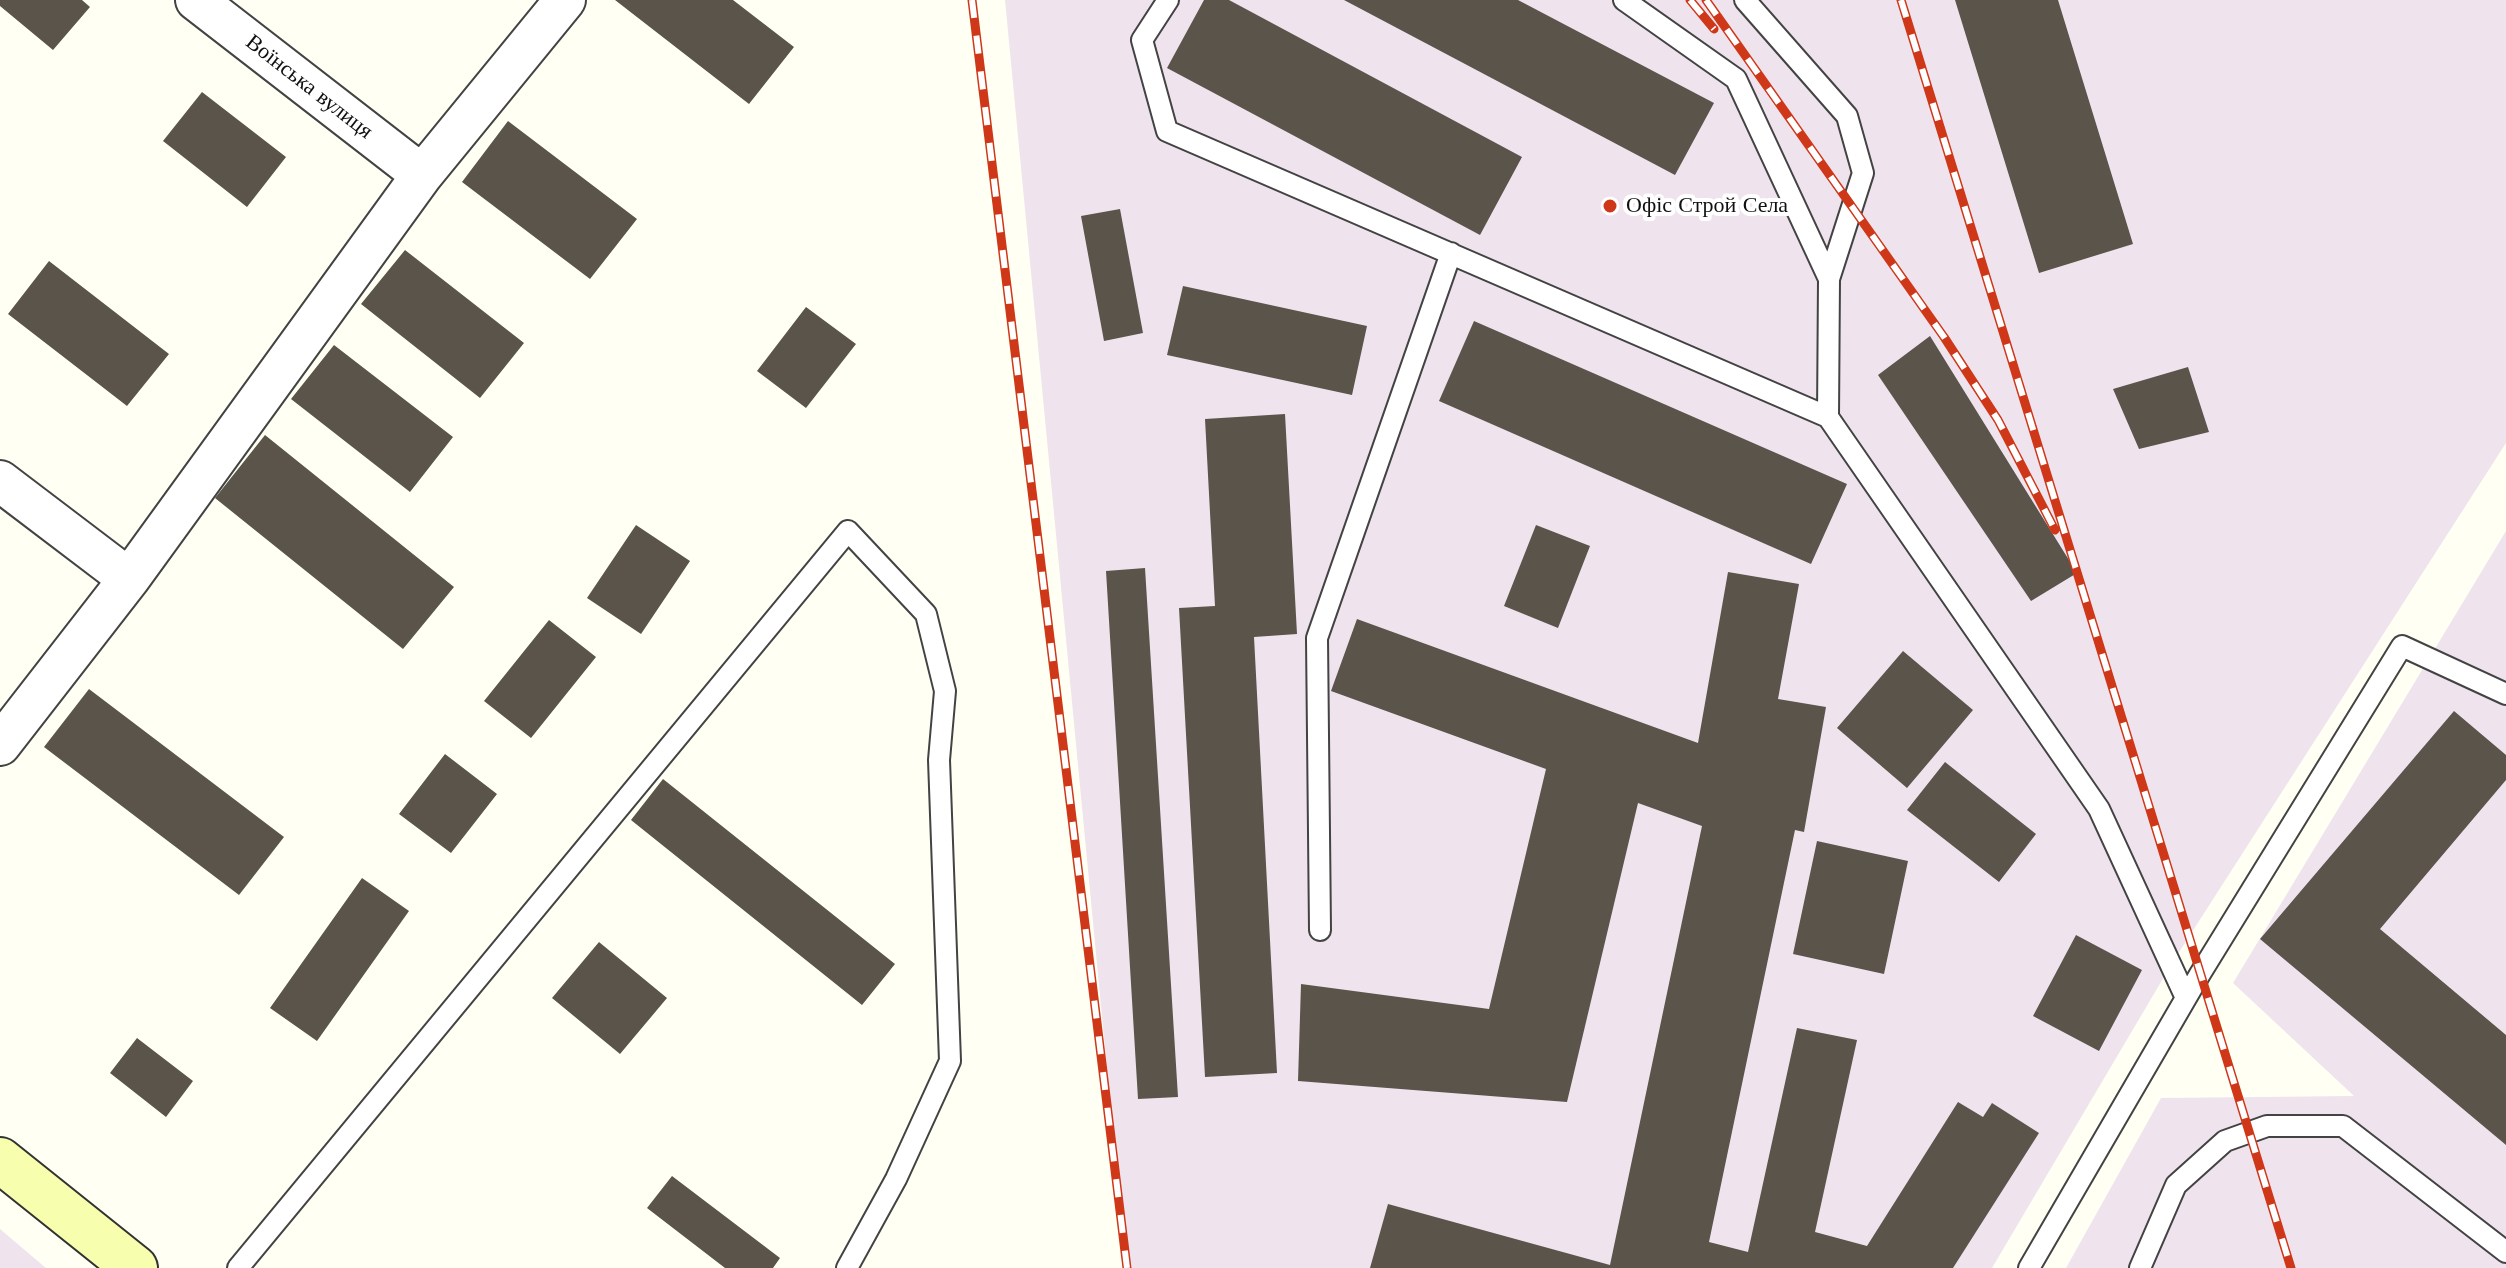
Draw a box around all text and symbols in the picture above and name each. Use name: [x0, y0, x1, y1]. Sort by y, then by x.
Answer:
street label: Воїнська вулиця: [240, 29, 378, 145]
place label: Офіс Строй Села: [1626, 193, 1788, 219]
marker: Офіс Строй Села: [1601, 197, 1619, 215]

